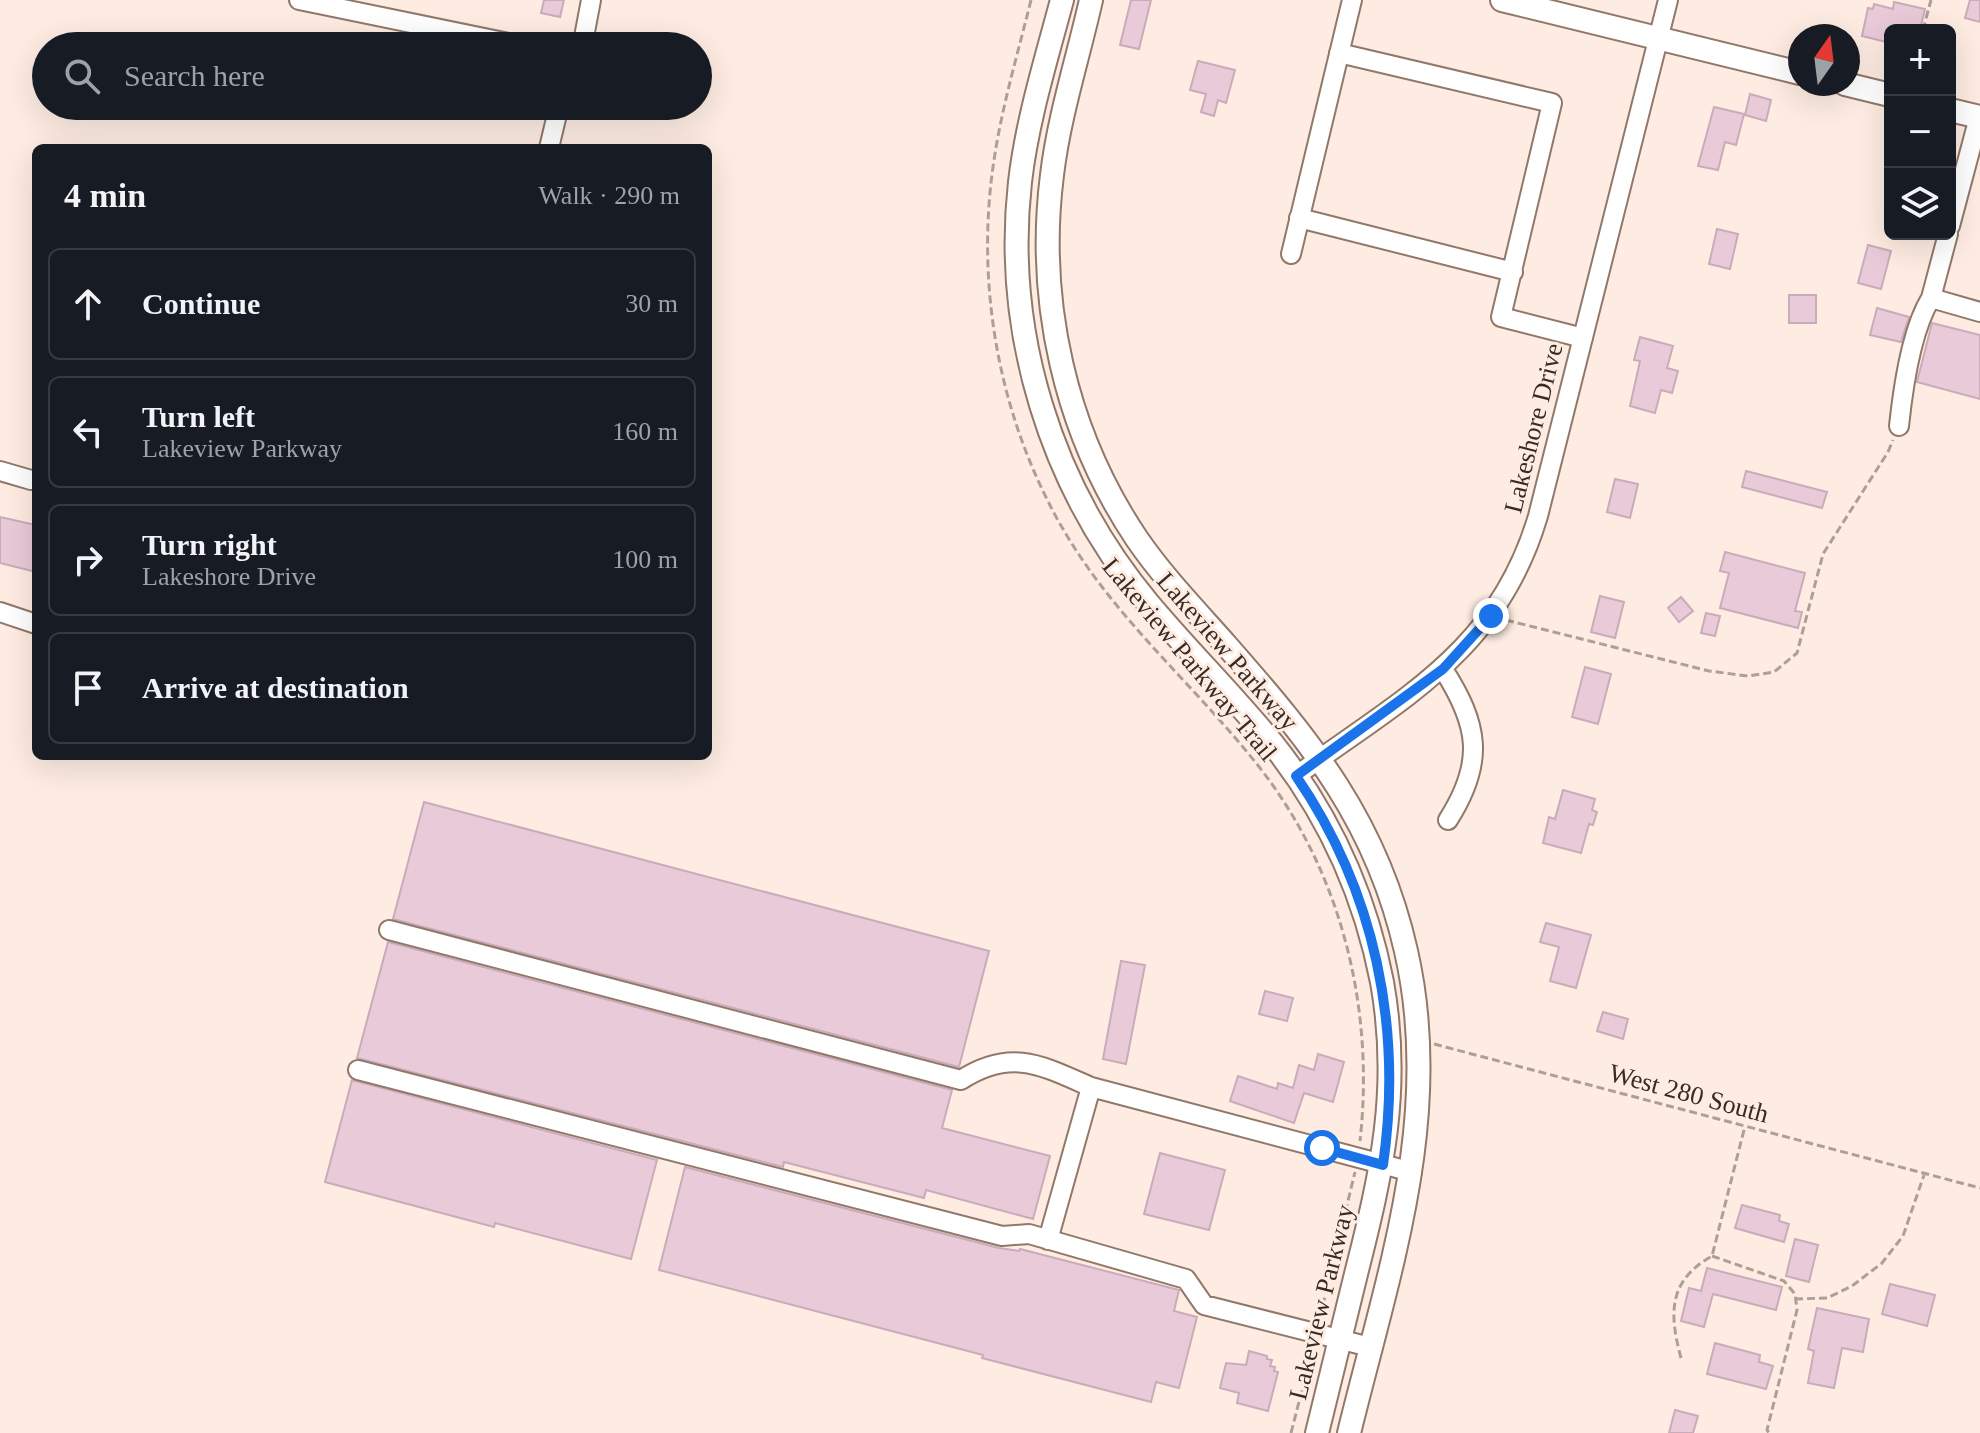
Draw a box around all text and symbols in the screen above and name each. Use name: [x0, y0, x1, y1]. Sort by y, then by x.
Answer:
north arrow: [1788, 24, 1860, 96]
map controls: [1884, 24, 1956, 240]
button: +: [1884, 24, 1956, 96]
search box: [32, 32, 712, 120]
icon: search: [60, 54, 104, 98]
text: Search here: [124, 59, 265, 92]
button: −: [1884, 96, 1956, 168]
button: layers: [1884, 168, 1956, 240]
text: 4 min: [64, 177, 146, 214]
text: Walk · 290 m: [538, 181, 680, 210]
icon: ahead: [66, 282, 110, 326]
text: Continue: [142, 287, 260, 320]
text: 30 m: [625, 289, 678, 318]
street label: Lakeshore Drive: [1498, 340, 1569, 516]
text: Turn left: [142, 400, 255, 433]
icon: left: [66, 410, 110, 454]
text: 160 m: [612, 417, 678, 446]
text: Lakeview Parkway: [142, 434, 342, 463]
text: Turn right: [142, 528, 277, 561]
icon: right: [66, 538, 110, 582]
text: 100 m: [612, 545, 678, 574]
street label: Lakeview Parkway Trail: [1096, 552, 1283, 767]
text: Lakeshore Drive: [142, 562, 316, 591]
street label: Lakeview Parkway: [1151, 566, 1304, 736]
route end: [1473, 598, 1509, 634]
icon: arrive: [66, 666, 110, 710]
text: Arrive at destination: [142, 671, 409, 704]
street label: West 280 South: [1606, 1058, 1772, 1129]
route start: [1304, 1130, 1340, 1166]
street label: Lakeview Parkway: [1283, 1202, 1360, 1403]

